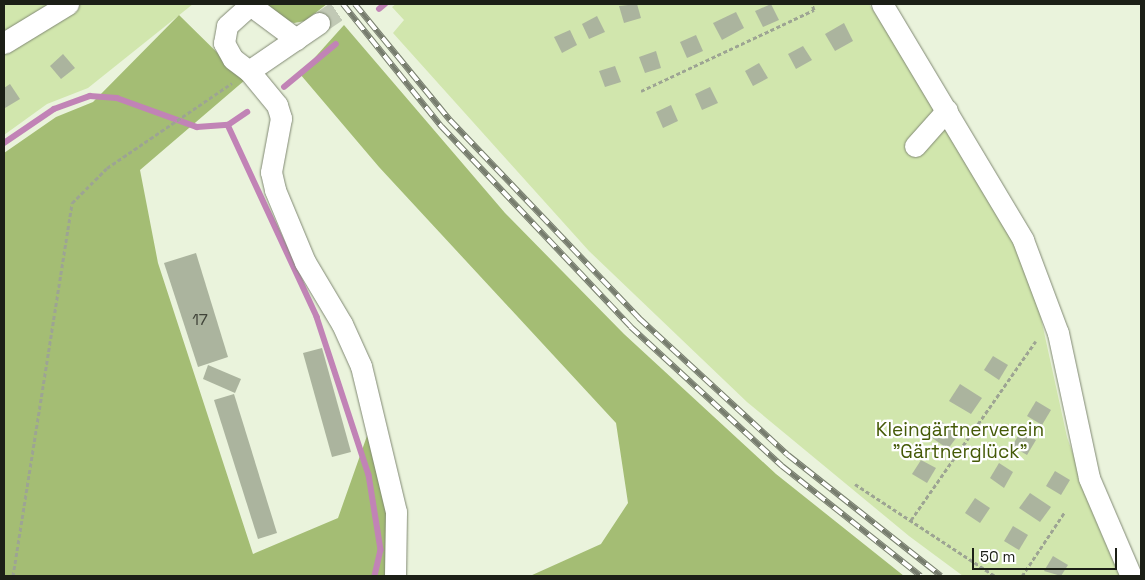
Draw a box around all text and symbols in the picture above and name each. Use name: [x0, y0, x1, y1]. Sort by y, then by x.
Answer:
house number: 17: [192, 310, 208, 330]
park label: Kleingärtnerverein "Gärtnerglück": [876, 419, 1044, 463]
scale bar: [975, 538, 1120, 570]
text: 50 m: [980, 547, 1015, 566]

